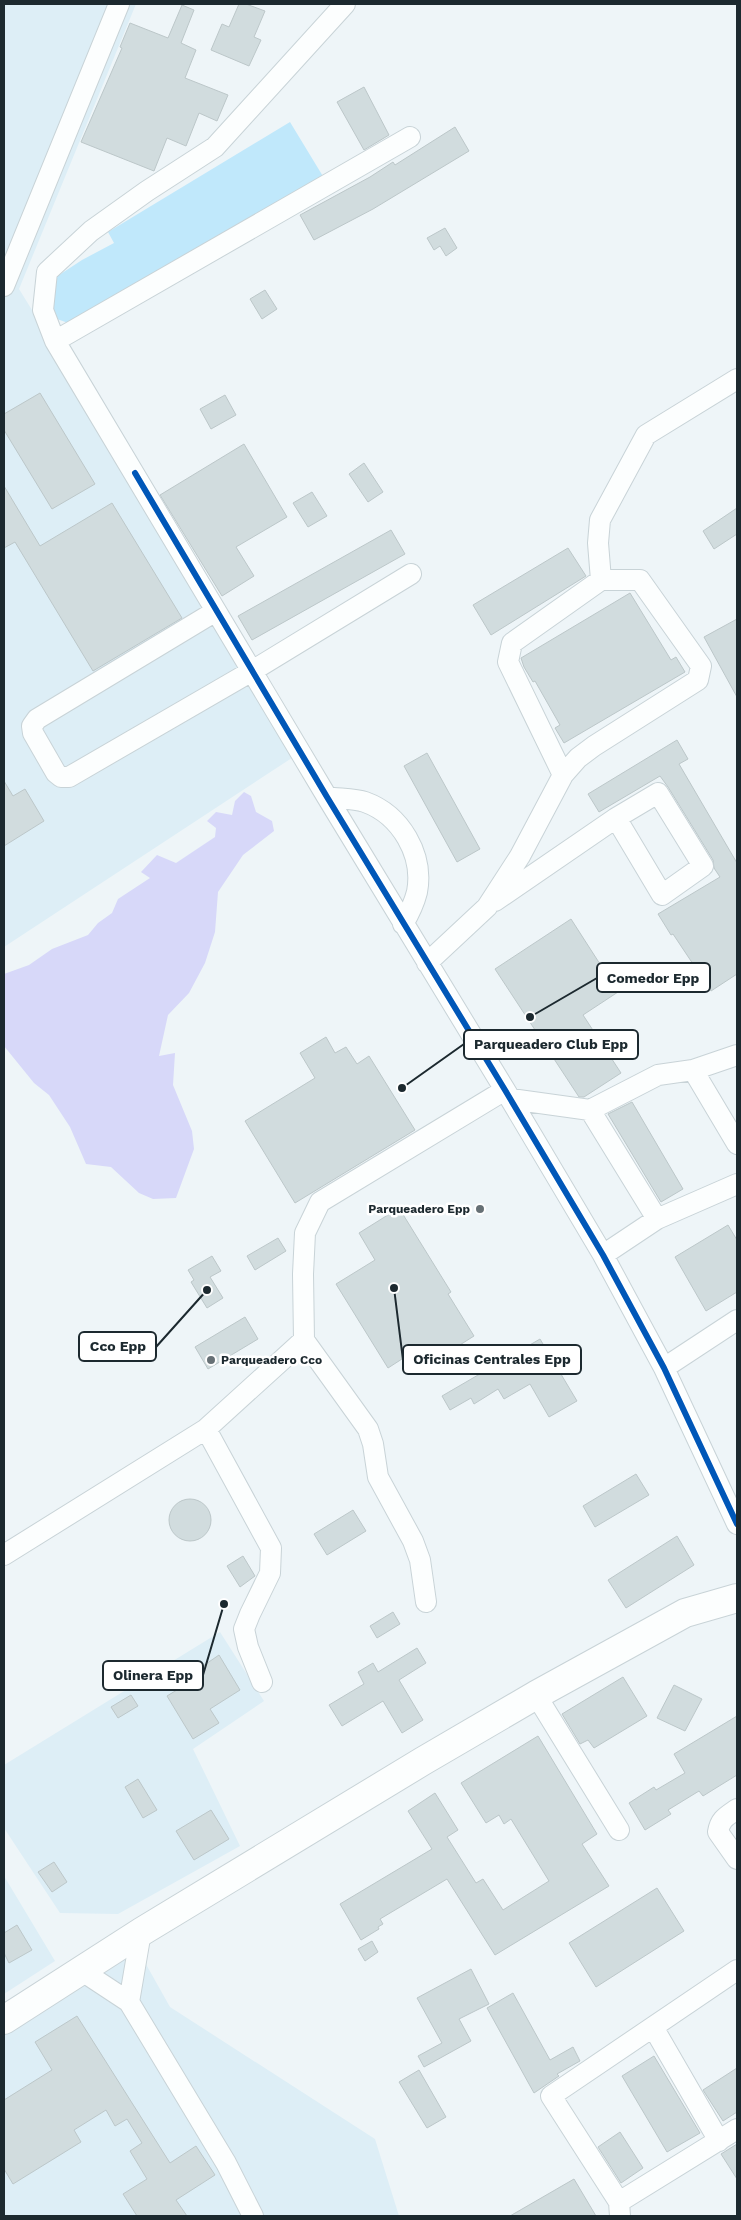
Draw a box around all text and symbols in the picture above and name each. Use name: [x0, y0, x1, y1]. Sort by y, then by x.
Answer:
callout: Comedor Epp: [597, 963, 710, 992]
text: Comedor Epp: [607, 970, 699, 986]
callout: Parqueadero Club Epp: [464, 1030, 638, 1059]
text: Parqueadero Club Epp: [474, 1036, 628, 1052]
place label: Parqueadero Epp: [368, 1202, 470, 1216]
marker: Parqueadero Epp: [474, 1203, 486, 1215]
callout: Cco Epp: [79, 1332, 156, 1361]
text: Cco Epp: [90, 1338, 146, 1354]
callout: Oficinas Centrales Epp: [403, 1345, 581, 1374]
text: Oficinas Centrales Epp: [413, 1351, 571, 1367]
place label: Parqueadero Cco: [221, 1353, 322, 1367]
marker: Parqueadero Cco: [205, 1354, 217, 1366]
callout: Olinera Epp: [103, 1661, 203, 1690]
text: Olinera Epp: [113, 1667, 193, 1683]

